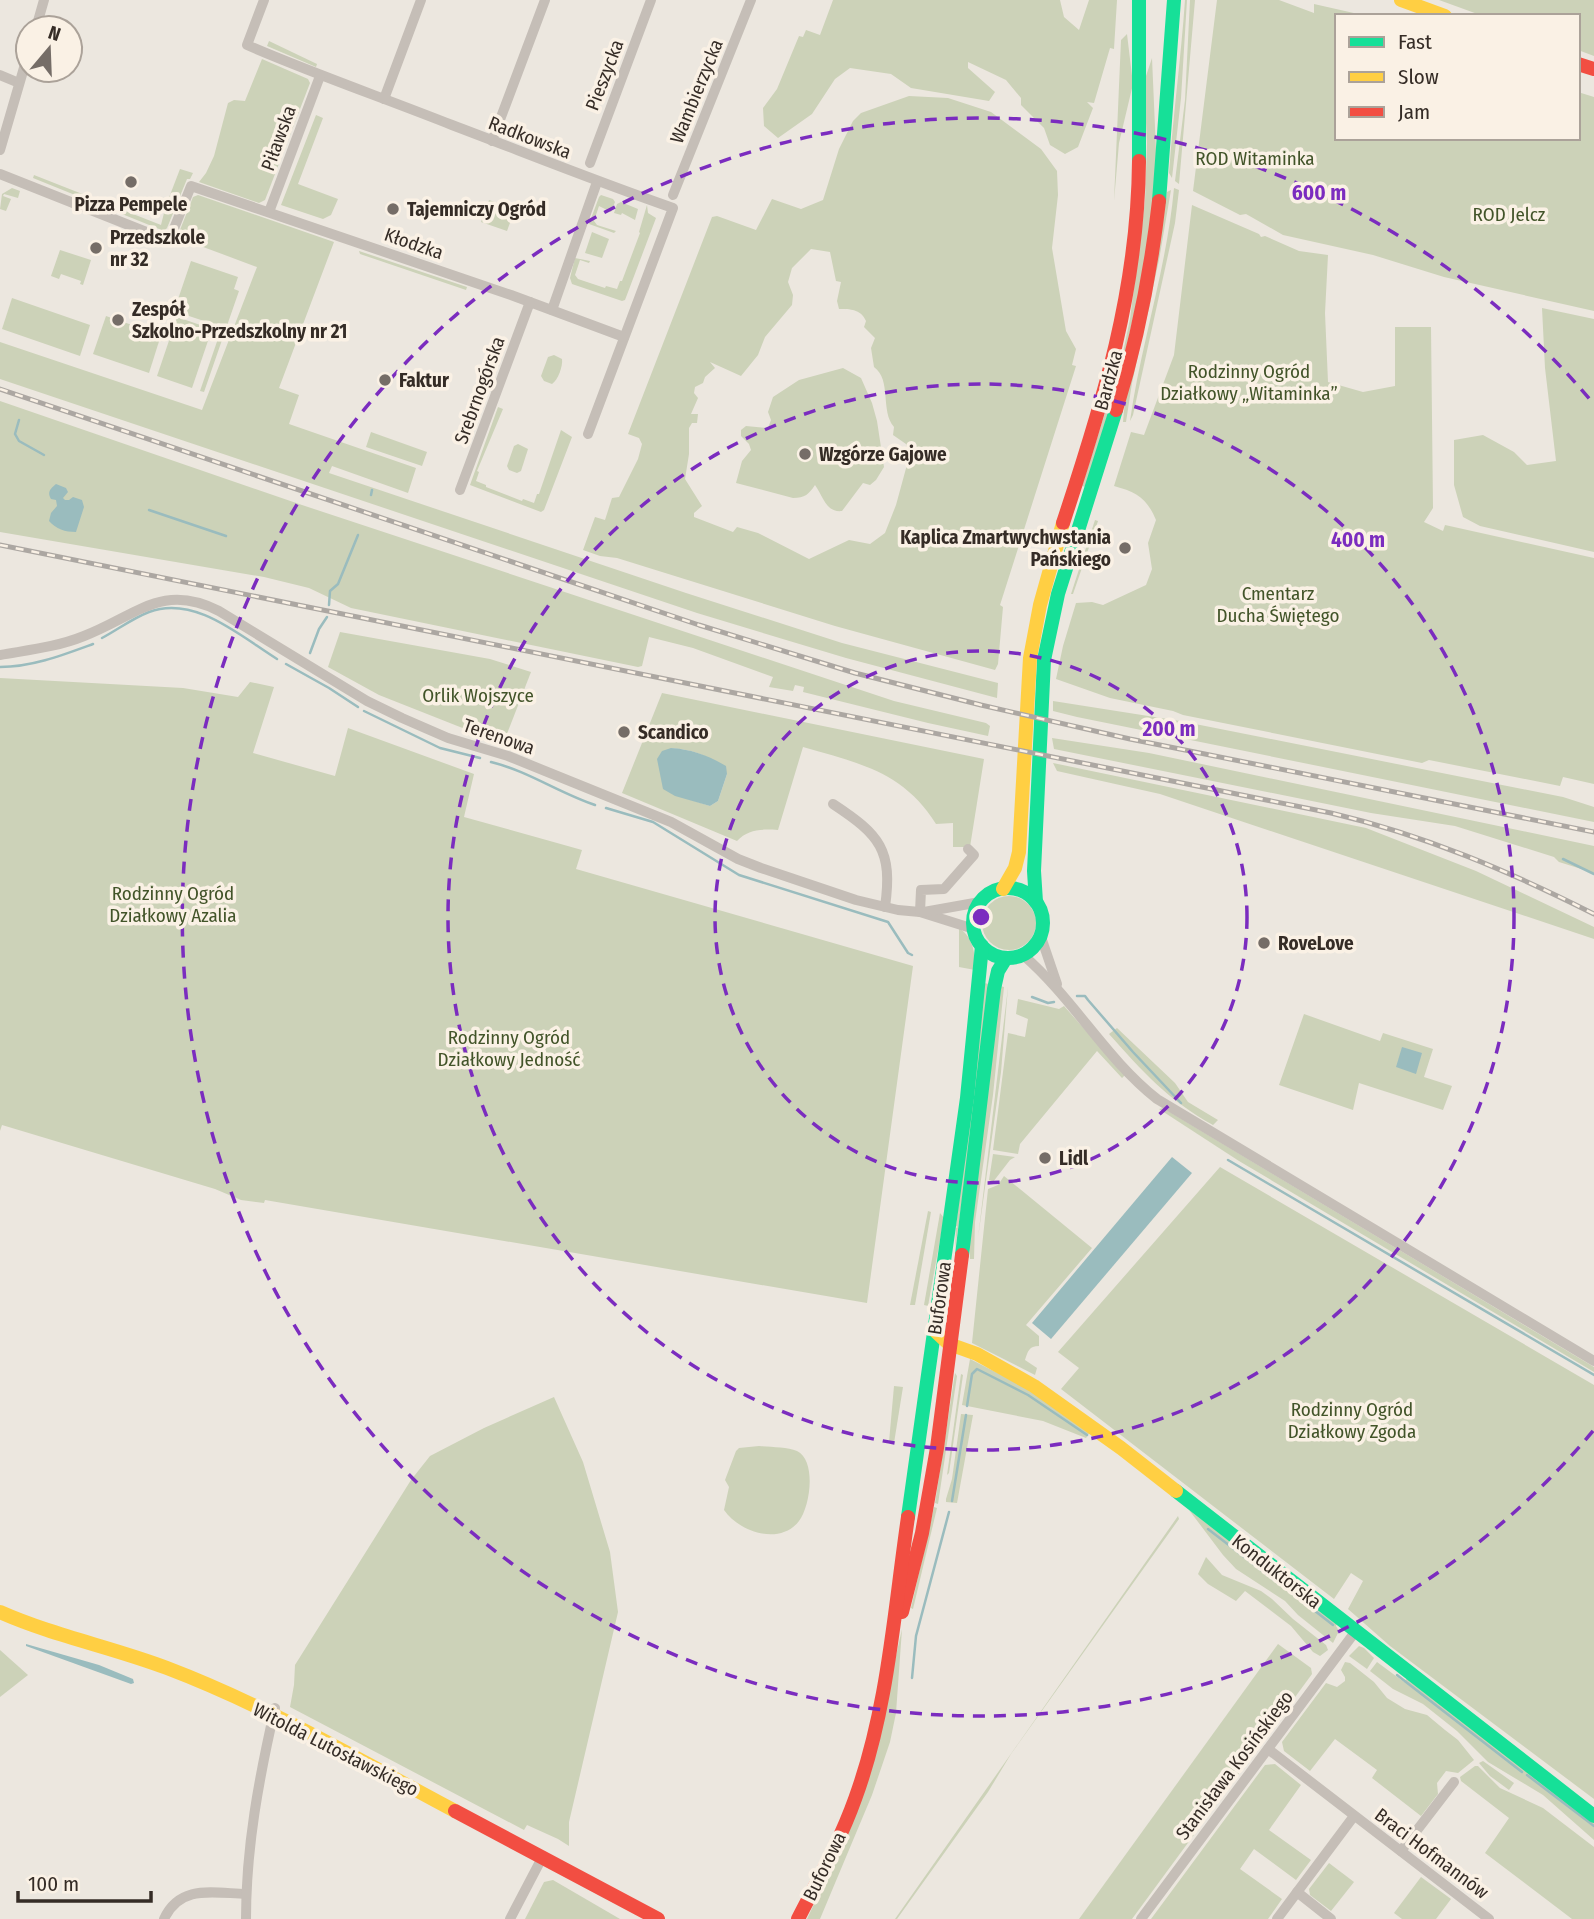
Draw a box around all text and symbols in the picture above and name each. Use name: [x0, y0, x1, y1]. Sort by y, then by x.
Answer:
north arrow: [14, 14, 84, 84]
legend: [1335, 14, 1580, 140]
text: N: [45, 21, 64, 46]
text: Fast: [1398, 29, 1432, 55]
street label: Pieszycka: [580, 36, 628, 114]
street label: Wambierzycka: [665, 36, 728, 147]
text: Slow: [1398, 64, 1439, 90]
text: Jam: [1398, 99, 1430, 125]
street label: Piławska: [256, 102, 301, 174]
street label: Radkowska: [485, 111, 574, 164]
park label: ROD Witaminka: [1195, 147, 1315, 170]
marker: Pizza Pempele: [123, 174, 139, 190]
text: 600 m: [1292, 180, 1346, 206]
place label: Pizza Pempele: [75, 193, 188, 216]
place label: Tajemniczy Ogród: [407, 198, 546, 221]
marker: Tajemniczy Ogród: [385, 201, 401, 217]
park label: ROD Jelcz: [1473, 203, 1546, 226]
street label: Kłodzka: [381, 223, 446, 264]
place label: Przedszkole nr 32: [110, 226, 205, 271]
marker: Przedszkole nr 32: [88, 240, 104, 256]
place label: Zespół Szkolno-Przedszkolny nr 21: [132, 298, 347, 343]
marker: Zespół Szkolno-Przedszkolny nr 21: [110, 312, 126, 328]
street label: Srebrnogórska: [449, 333, 510, 447]
street label: Bardzka: [1089, 348, 1128, 413]
park label: Rodzinny Ogród Działkowy „Witaminka”: [1160, 360, 1338, 405]
place label: Faktur: [399, 369, 450, 392]
marker: Faktur: [377, 372, 393, 388]
place label: Wzgórze Gajowe: [819, 443, 947, 466]
marker: Wzgórze Gajowe: [797, 446, 813, 462]
place label: Kaplica Zmartwychwstania Pańskiego: [900, 526, 1111, 571]
text: 400 m: [1331, 527, 1385, 553]
marker: Kaplica Zmartwychwstania Pańskiego: [1117, 540, 1133, 556]
park label: Cmentarz Ducha Świętego: [1217, 582, 1339, 627]
park label: Orlik Wojszyce: [422, 684, 534, 707]
street label: Terenowa: [460, 714, 538, 759]
text: 200 m: [1141, 716, 1196, 742]
place label: Scandico: [638, 721, 709, 744]
marker: Scandico: [616, 724, 632, 740]
park label: Rodzinny Ogród Działkowy Azalia: [109, 882, 237, 927]
centre of rings: [969, 905, 993, 929]
place label: RoveLove: [1278, 932, 1354, 955]
marker: RoveLove: [1256, 935, 1272, 951]
park label: Rodzinny Ogród Działkowy Jedność: [438, 1026, 580, 1071]
place label: Lidl: [1059, 1147, 1089, 1170]
marker: Lidl: [1037, 1150, 1053, 1166]
street label: Buforowa: [923, 1260, 956, 1336]
park label: Rodzinny Ogród Działkowy Zgoda: [1288, 1398, 1416, 1443]
street label: Konduktorska: [1227, 1529, 1326, 1613]
street label: Stanisława Kosińskiego: [1171, 1686, 1298, 1844]
street label: Witolda Lutosławskiego: [249, 1698, 422, 1801]
street label: Braci Hofmannów: [1370, 1803, 1494, 1904]
street label: Buforowa: [798, 1828, 851, 1904]
scale bar: [18, 1860, 150, 1904]
text: 100 m: [28, 1871, 79, 1897]

